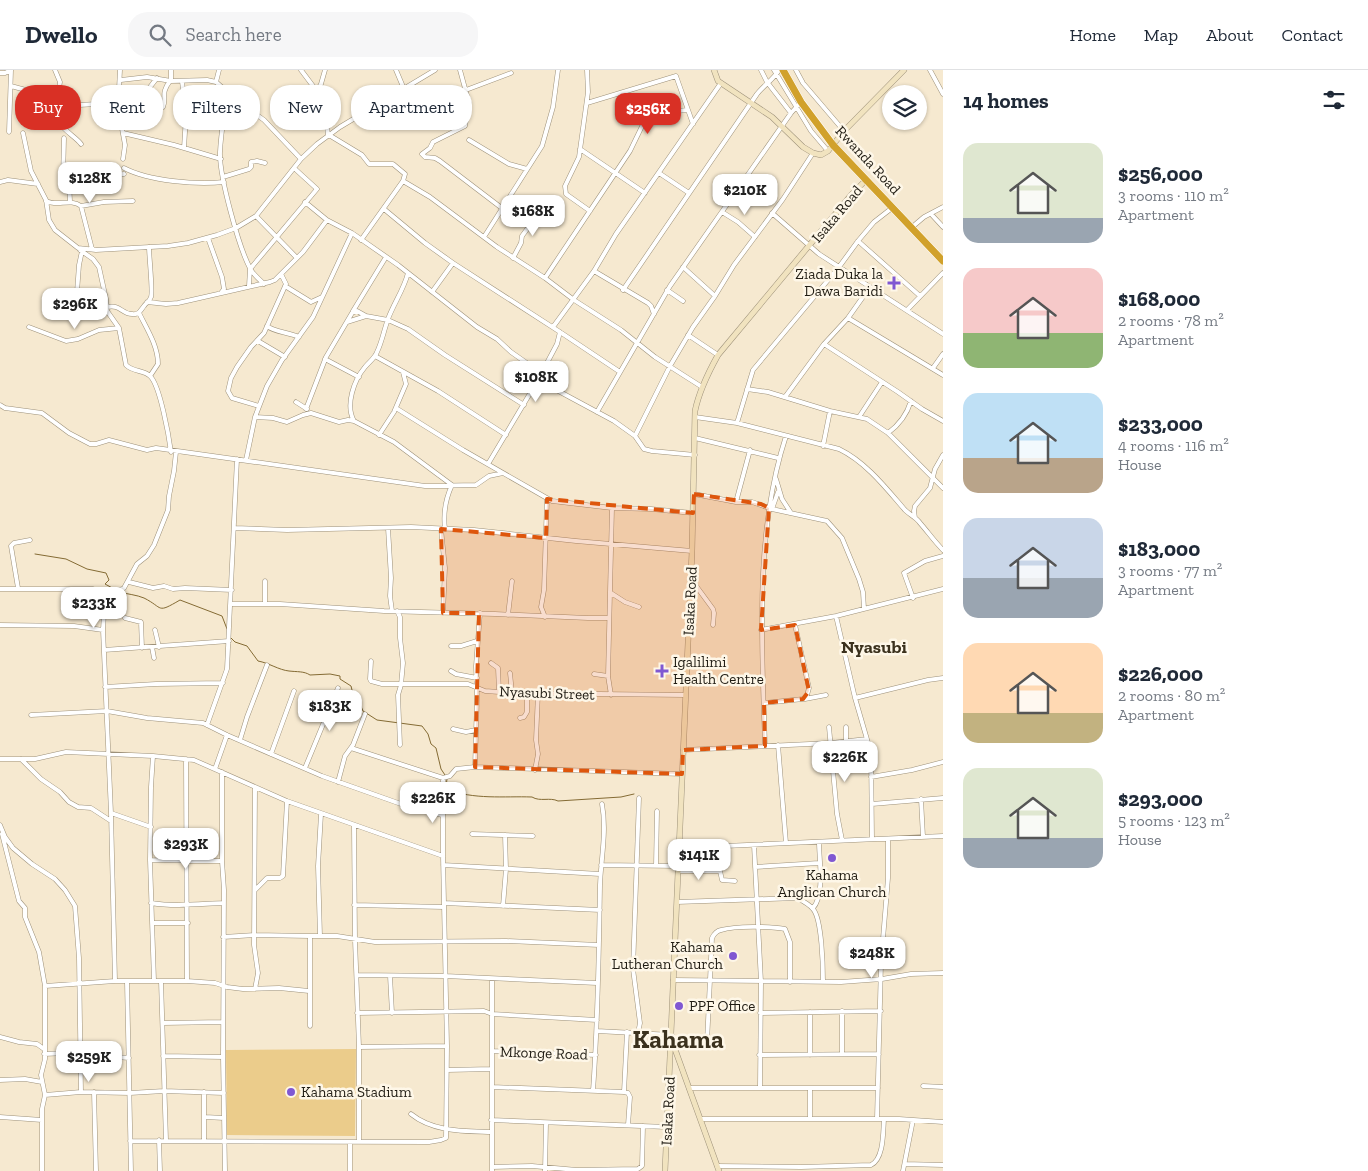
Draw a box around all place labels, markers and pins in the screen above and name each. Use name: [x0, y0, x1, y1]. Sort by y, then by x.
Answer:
pin: $256K: [613, 92, 683, 135]
pin: $128K: [55, 162, 125, 204]
pin: $210K: [710, 174, 780, 216]
pin: $168K: [498, 194, 568, 237]
place label: Ziada Duka la Dawa Baridi: [795, 265, 883, 300]
marker: Ziada Duka la Dawa Baridi: [887, 276, 901, 290]
pin: $296K: [40, 288, 110, 330]
pin: $108K: [501, 360, 571, 403]
pin: $233K: [59, 586, 129, 629]
place label: Igalilimi Health Centre: [673, 653, 764, 688]
marker: Igalilimi Health Centre: [655, 664, 669, 678]
pin: $183K: [295, 690, 365, 732]
pin: $226K: [810, 740, 880, 783]
pin: $226K: [398, 782, 468, 824]
pin: $293K: [151, 828, 221, 870]
pin: $141K: [664, 838, 734, 881]
marker: Kahama Anglican Church: [826, 852, 838, 864]
place label: Kahama Anglican Church: [777, 866, 887, 901]
pin: $248K: [837, 936, 907, 979]
place label: Kahama Lutheran Church: [612, 938, 724, 973]
marker: Kahama Lutheran Church: [727, 950, 739, 962]
place label: PPF Office: [689, 997, 755, 1015]
marker: PPF Office: [673, 1000, 685, 1012]
pin: $259K: [54, 1040, 124, 1083]
place label: Kahama Stadium: [301, 1083, 412, 1101]
marker: Kahama Stadium: [285, 1086, 297, 1098]

